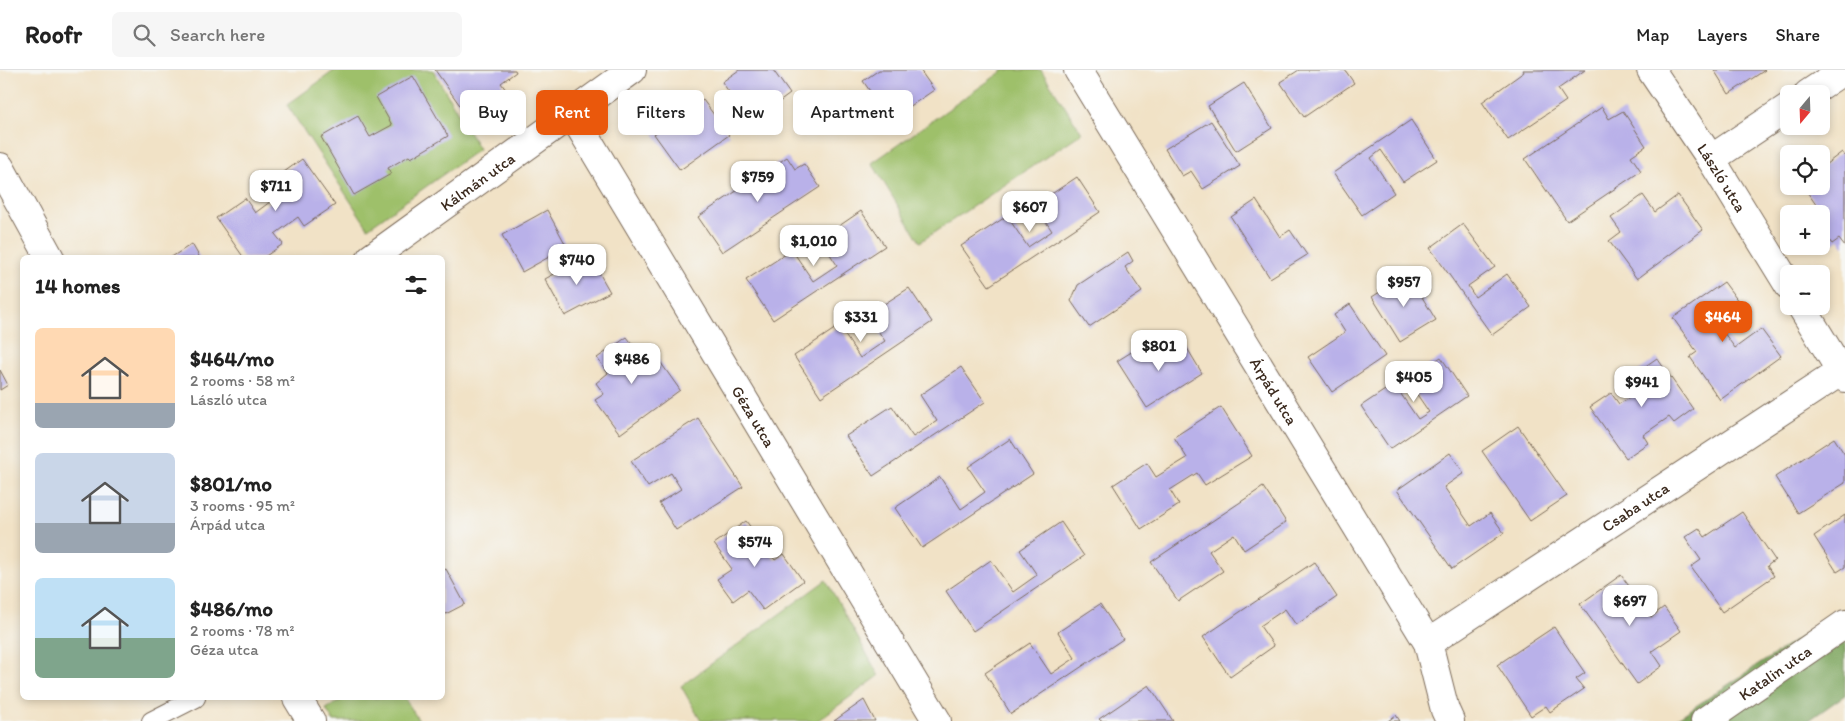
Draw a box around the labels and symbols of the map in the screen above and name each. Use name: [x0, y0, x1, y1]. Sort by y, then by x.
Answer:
north arrow: [1780, 85, 1830, 135]
street label: László utca: [1694, 140, 1751, 215]
street label: Kálmán utca: [436, 148, 518, 215]
pin: $759: [728, 160, 788, 203]
pin: $711: [246, 170, 306, 212]
pin: $607: [1000, 190, 1060, 233]
pin: $1,010: [773, 224, 855, 267]
pin: $740: [547, 244, 607, 286]
pin: $957: [1374, 266, 1434, 308]
pin: $331: [831, 300, 891, 343]
pin: $464: [1693, 300, 1753, 343]
pin: $801: [1129, 330, 1189, 372]
pin: $486: [602, 342, 662, 385]
street label: Árpád utca: [1246, 354, 1302, 428]
pin: $405: [1384, 360, 1444, 403]
pin: $941: [1612, 366, 1672, 408]
street label: Géza utca: [728, 382, 780, 451]
street label: Csaba utca: [1598, 477, 1673, 536]
pin: $574: [725, 526, 785, 568]
pin: $697: [1600, 584, 1660, 627]
street label: Katalin utca: [1735, 641, 1815, 704]

